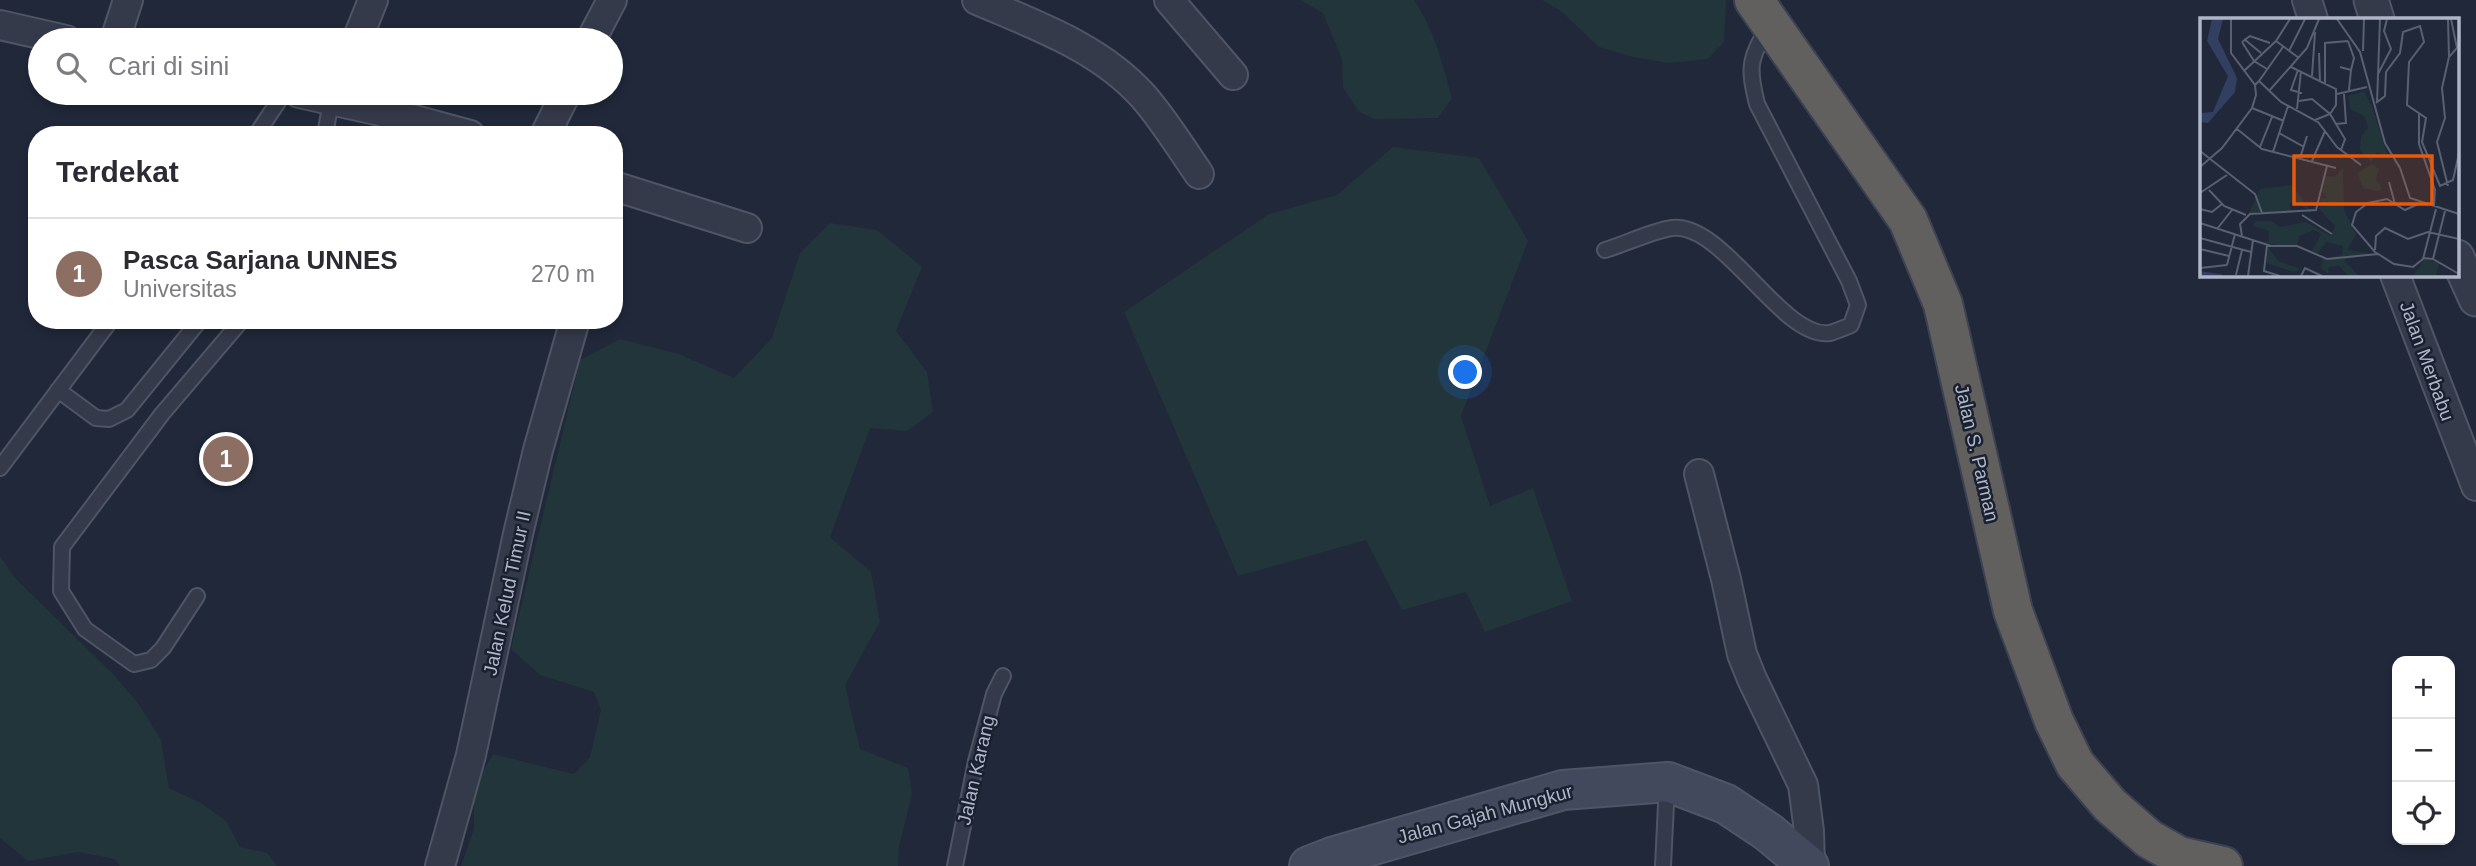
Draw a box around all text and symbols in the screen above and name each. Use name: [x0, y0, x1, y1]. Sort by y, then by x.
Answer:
inset map: [2200, 18, 2458, 276]
search box: [28, 28, 623, 105]
icon: search: [52, 48, 90, 86]
text: Cari di sini: [108, 51, 229, 81]
text: Terdekat: [56, 155, 179, 188]
text: Pasca Sarjana UNNES: [123, 245, 398, 275]
text: 1: [73, 261, 85, 287]
text: 270 m: [531, 261, 595, 287]
text: Universitas: [123, 276, 237, 302]
street label: Jalan Merbabu: [2396, 298, 2458, 424]
your location: [1448, 355, 1482, 389]
street label: Jalan S. Parman: [1951, 382, 2003, 524]
pin: 1: [203, 433, 249, 485]
street label: Jalan Kelud Timur II: [479, 509, 535, 677]
map controls: [2392, 656, 2455, 845]
button: +: [2392, 656, 2455, 719]
street label: Jalan Karang: [953, 713, 999, 827]
button: −: [2392, 719, 2455, 782]
street label: Jalan Gajah Mungkur: [1395, 780, 1576, 848]
button: locate: [2392, 782, 2455, 845]

